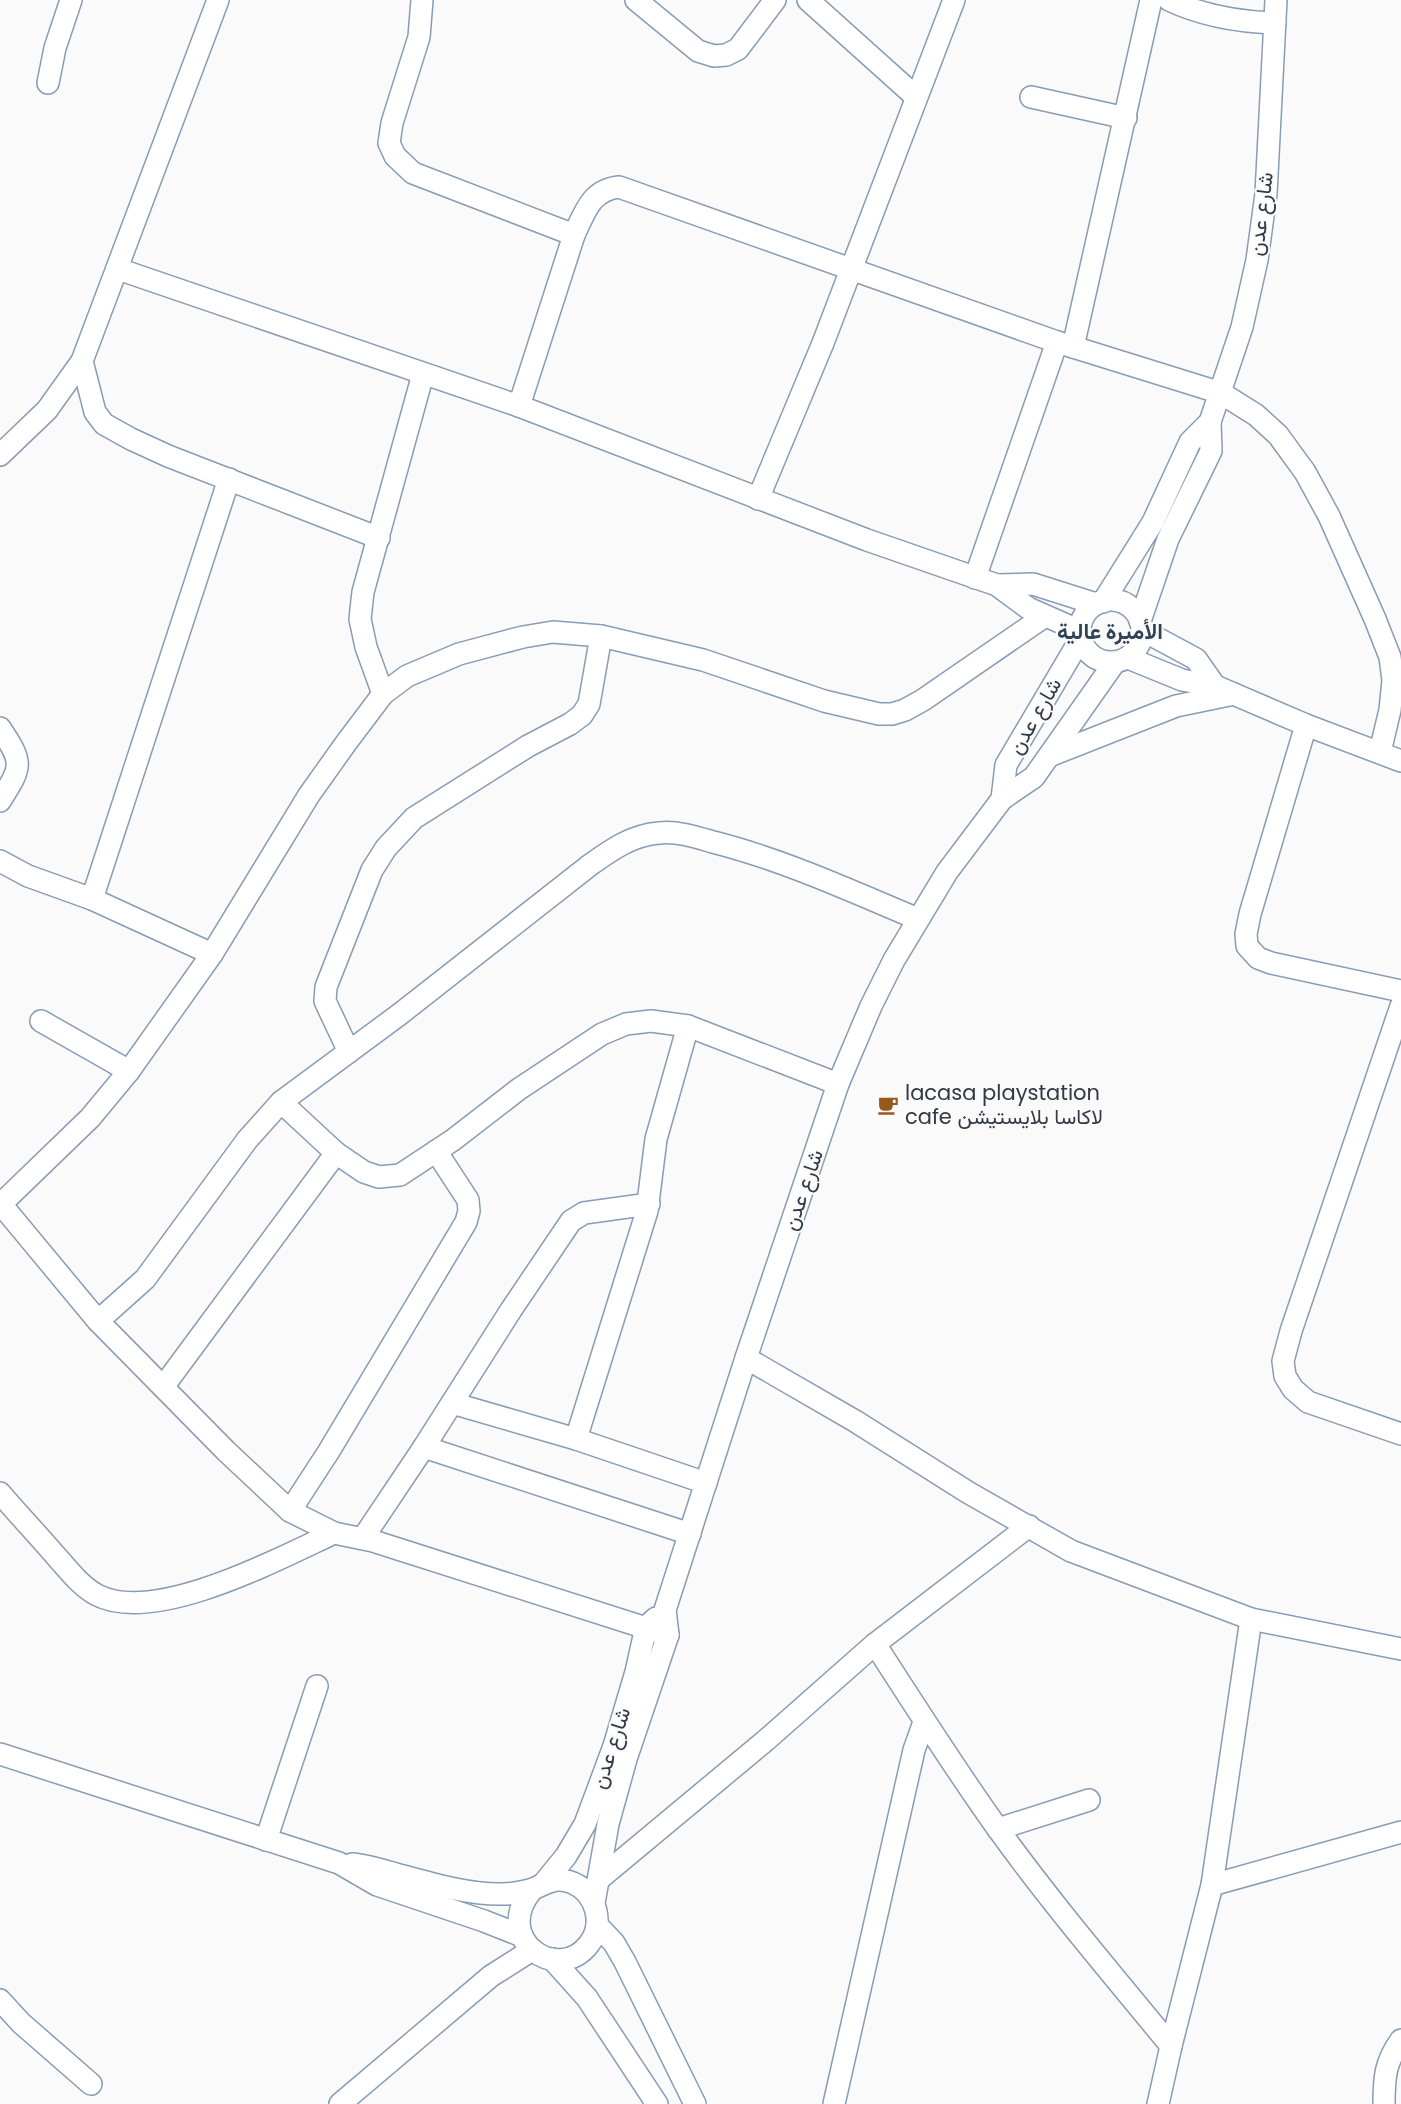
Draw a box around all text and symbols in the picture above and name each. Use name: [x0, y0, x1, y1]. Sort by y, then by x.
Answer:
street label: شارع عدن: [1241, 170, 1280, 257]
district label: الأميرة عالية: [1057, 616, 1163, 647]
street label: شارع عدن: [1001, 672, 1068, 759]
place label: lacasa playstation cafe لاكاسا بلايستيشن: [905, 1078, 1103, 1131]
cafe icon: lacasa playstation cafe لاكاسا بلايستيشن: [876, 1093, 900, 1117]
street label: شارع عدن: [775, 1145, 830, 1234]
street label: شارع عدن: [584, 1703, 637, 1792]

